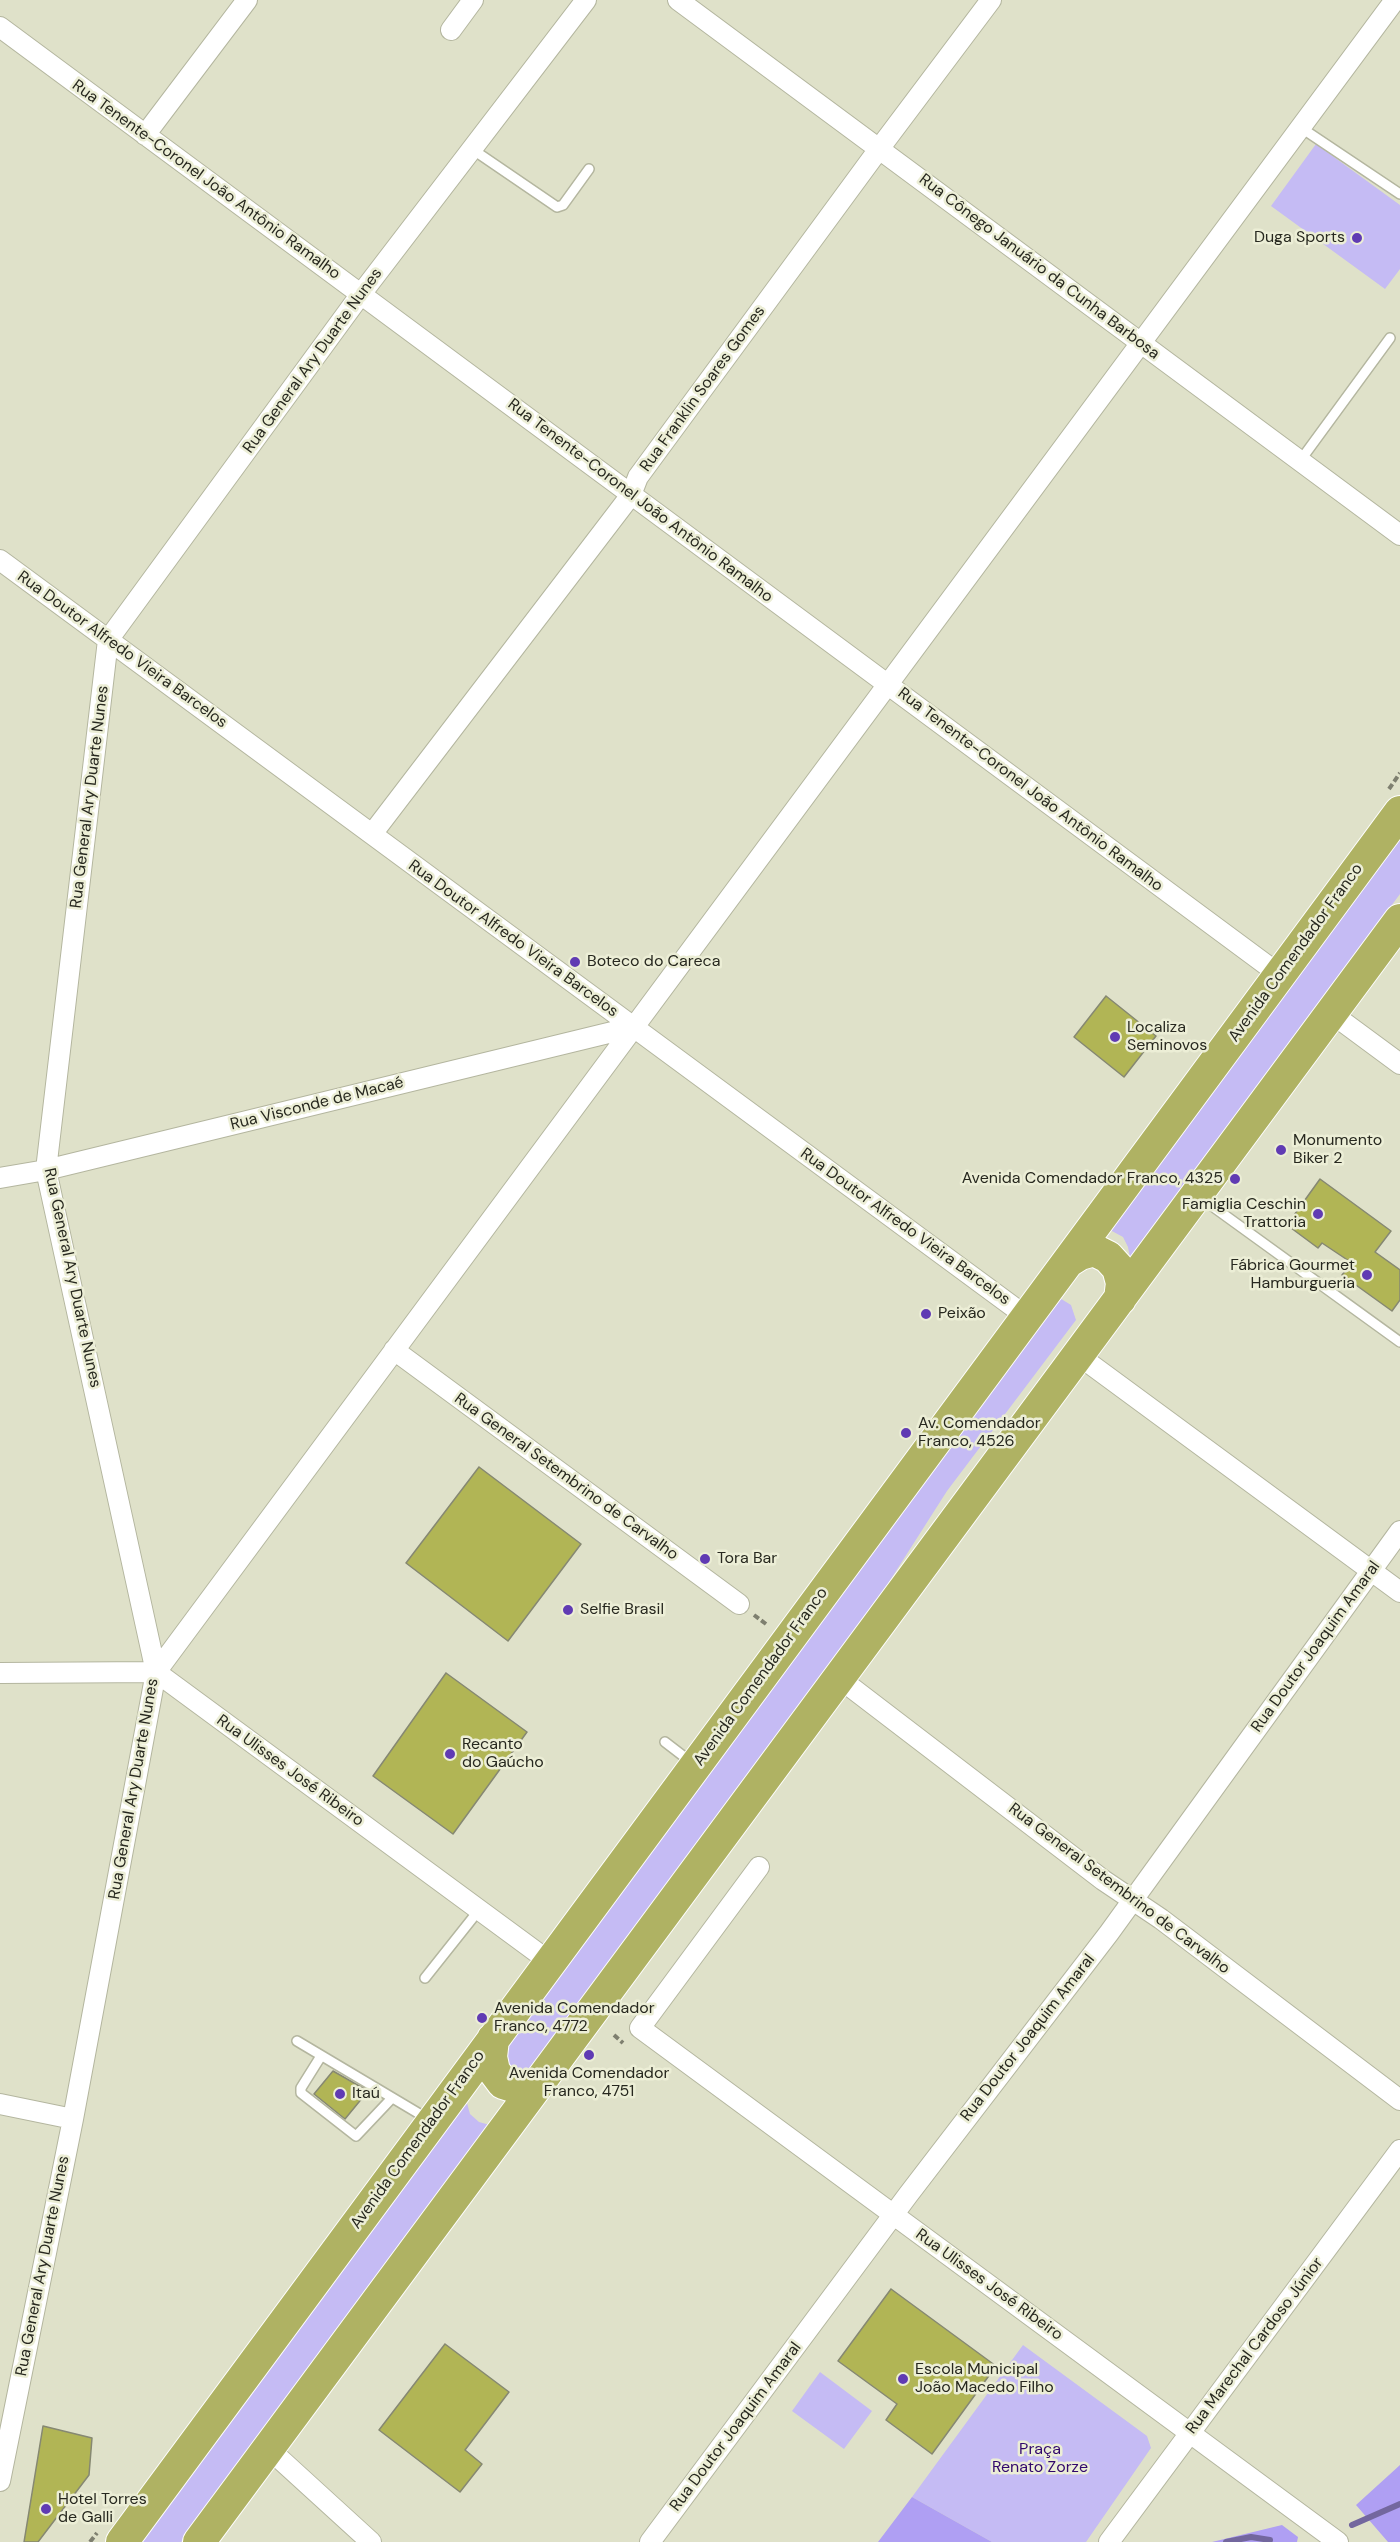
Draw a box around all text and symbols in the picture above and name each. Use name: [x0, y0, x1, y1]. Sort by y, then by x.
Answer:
street label: Rua Tenente-Coronel João Antônio Ramalho: [68, 76, 344, 284]
street label: Rua Cônego Januário da Cunha Barbosa: [915, 170, 1163, 364]
place label: Duga Sports: [1254, 228, 1345, 248]
marker: Duga Sports: [1350, 231, 1364, 245]
street label: Rua General Ary Duarte Nunes: [239, 265, 387, 457]
street label: Rua Franklin Soares Gomes: [636, 302, 770, 476]
street label: Rua Tenente-Coronel João Antônio Ramalho: [504, 395, 776, 607]
street label: Rua Doutor Alfredo Vieira Barcelos: [13, 567, 231, 733]
street label: Rua Tenente-Coronel João Antônio Ramalho: [894, 684, 1166, 896]
street label: Rua General Ary Duarte Nunes: [67, 685, 113, 909]
street label: Rua Doutor Alfredo Vieira Barcelos: [404, 856, 622, 1022]
street label: Avenida Comendador Franco: [1225, 860, 1367, 1046]
place label: Boteco do Careca: [587, 952, 720, 972]
marker: Boteco do Careca: [568, 955, 582, 969]
place label: Localiza Seminovos: [1127, 1018, 1207, 1056]
marker: Localiza Seminovos: [1108, 1030, 1122, 1044]
street label: Rua Visconde de Macaé: [228, 1073, 406, 1135]
place label: Monumento Biker 2: [1293, 1131, 1382, 1169]
marker: Monumento Biker 2: [1274, 1143, 1288, 1157]
street label: Rua Doutor Alfredo Vieira Barcelos: [796, 1144, 1014, 1310]
street label: Rua General Ary Duarte Nunes: [39, 1166, 105, 1390]
place label: Avenida Comendador Franco, 4325: [962, 1169, 1223, 1189]
marker: Avenida Comendador Franco, 4325: [1228, 1172, 1242, 1186]
place label: Famiglia Ceschin Trattoria: [1182, 1195, 1306, 1233]
marker: Famiglia Ceschin Trattoria: [1311, 1207, 1325, 1221]
place label: Fábrica Gourmet Hamburgueria: [1230, 1256, 1355, 1294]
marker: Fábrica Gourmet Hamburgueria: [1360, 1268, 1374, 1282]
place label: Peixão: [938, 1304, 986, 1324]
marker: Peixão: [919, 1307, 933, 1321]
street label: Rua General Setembrino de Carvalho: [450, 1389, 682, 1565]
place label: Av. Comendador Franco, 4526: [918, 1414, 1041, 1452]
marker: Av. Comendador Franco, 4526: [899, 1426, 913, 1440]
place label: Tora Bar: [717, 1549, 777, 1569]
marker: Tora Bar: [698, 1552, 712, 1566]
street label: Rua Doutor Joaquim Amaral: [1248, 1558, 1384, 1736]
street label: Avenida Comendador Franco: [690, 1584, 832, 1770]
place label: Selfie Brasil: [580, 1600, 664, 1620]
marker: Selfie Brasil: [561, 1603, 575, 1617]
street label: Rua General Ary Duarte Nunes: [105, 1677, 163, 1901]
street label: Rua Ulisses José Ribeiro: [213, 1711, 367, 1831]
place label: Recanto do Gaúcho: [462, 1735, 544, 1773]
marker: Recanto do Gaúcho: [443, 1747, 457, 1761]
street label: Rua General Setembrino de Carvalho: [1005, 1799, 1233, 1979]
street label: Rua Doutor Joaquim Amaral: [957, 1951, 1099, 2125]
place label: Avenida Comendador Franco, 4772: [494, 1999, 655, 2037]
marker: Avenida Comendador Franco, 4772: [475, 2011, 489, 2025]
street label: Avenida Comendador Franco: [347, 2047, 489, 2233]
marker: Avenida Comendador Franco, 4751: [582, 2048, 596, 2062]
place label: Avenida Comendador Franco, 4751: [509, 2064, 669, 2102]
place label: Itaú: [352, 2084, 380, 2104]
marker: Itaú: [333, 2087, 347, 2101]
street label: Rua General Ary Duarte Nunes: [12, 2154, 74, 2378]
street label: Rua Ulisses José Ribeiro: [912, 2225, 1066, 2345]
street label: Rua Marechal Cardoso Júnior: [1182, 2254, 1328, 2438]
street label: Rua Doutor Joaquim Amaral: [666, 2339, 806, 2515]
place label: Escola Municipal João Macedo Filho: [915, 2360, 1054, 2398]
marker: Escola Municipal João Macedo Filho: [896, 2372, 910, 2386]
park label: Praça Renato Zorze: [992, 2440, 1088, 2478]
place label: Hotel Torres de Galli: [58, 2490, 147, 2528]
marker: Hotel Torres de Galli: [39, 2502, 53, 2516]

